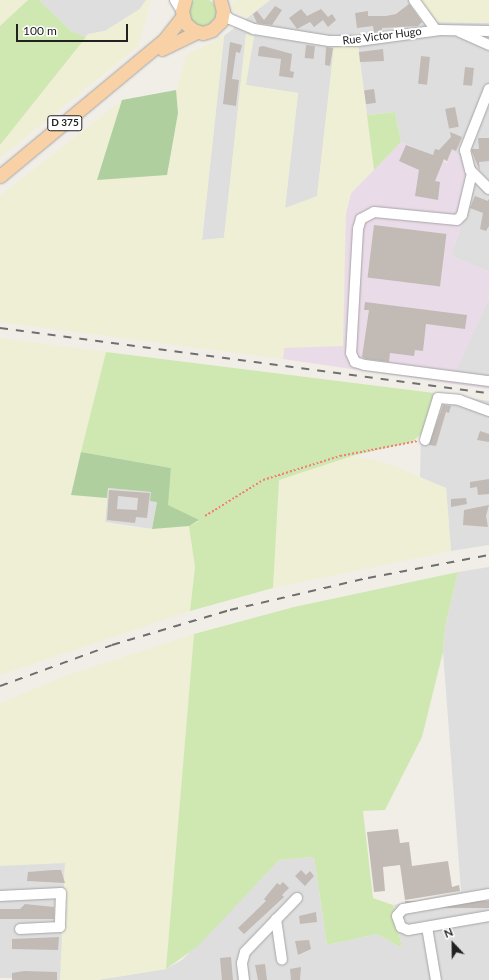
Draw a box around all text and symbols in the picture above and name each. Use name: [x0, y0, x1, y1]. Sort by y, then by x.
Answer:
scale bar: [18, 16, 130, 42]
text: 100 m: [23, 23, 57, 38]
street label: Rue Victor Hugo: [341, 25, 423, 47]
road number: D 375: [47, 115, 83, 131]
north arrow: [433, 924, 473, 964]
text: N: [442, 925, 455, 940]

